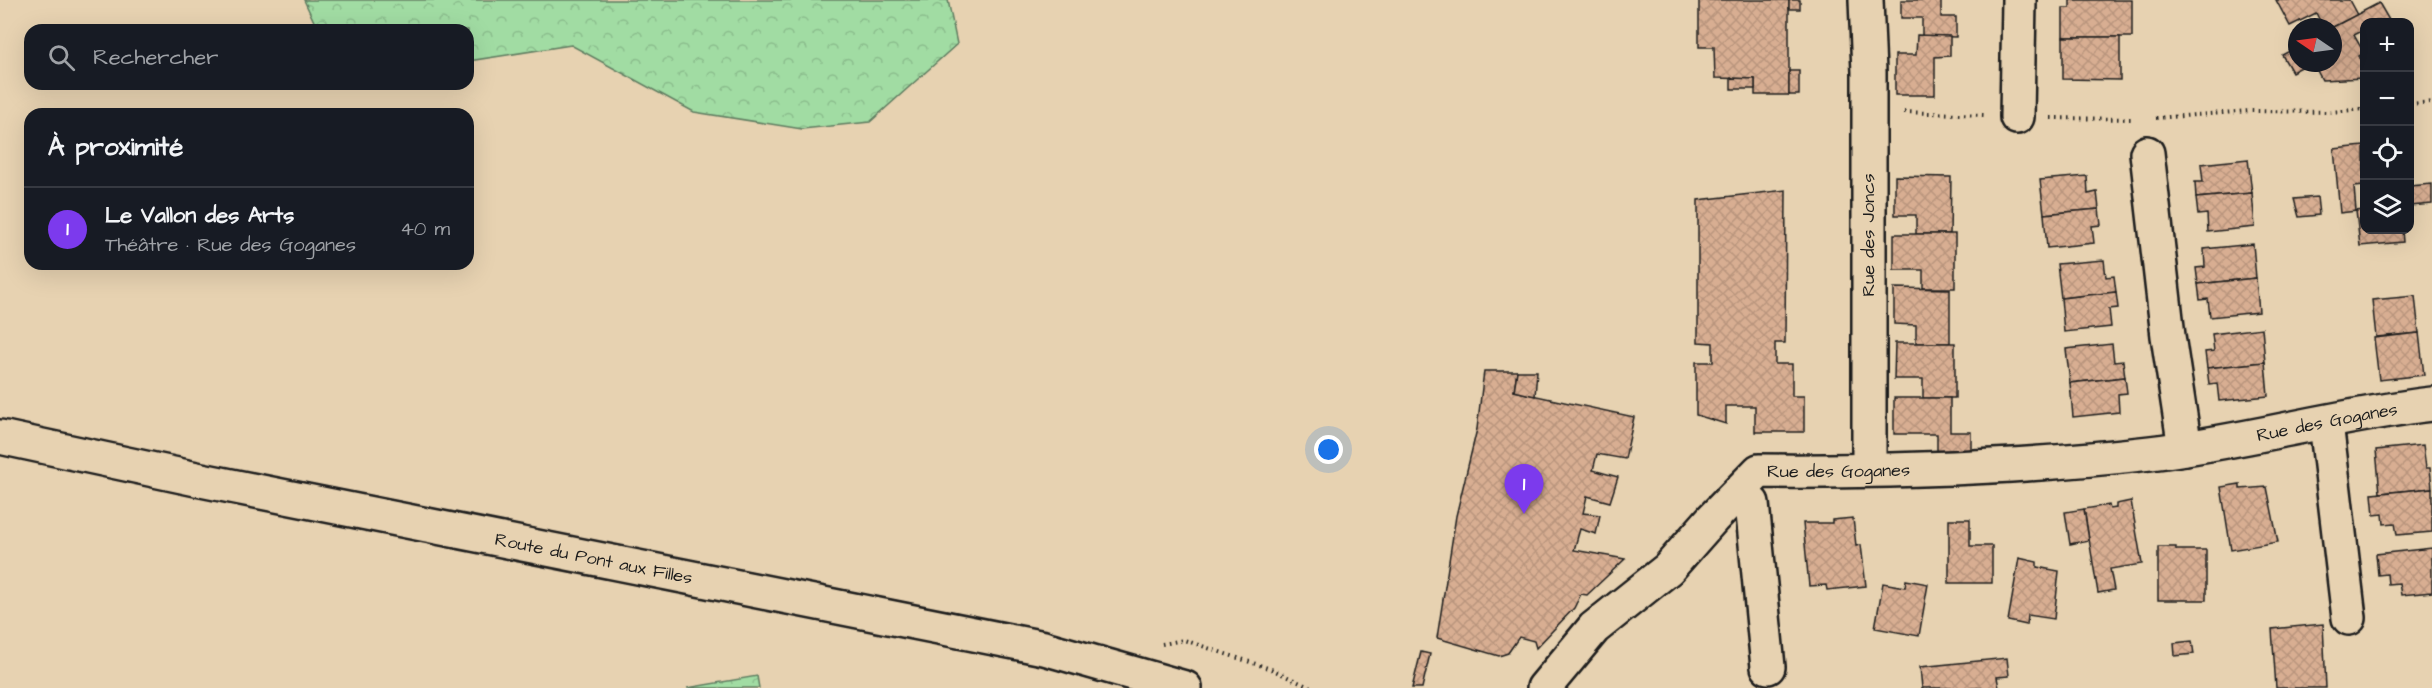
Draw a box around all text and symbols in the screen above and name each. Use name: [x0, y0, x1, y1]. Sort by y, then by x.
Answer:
north arrow: [2288, 18, 2342, 72]
map controls: [2360, 18, 2414, 234]
button: +: [2360, 18, 2414, 72]
search box: [24, 24, 474, 90]
icon: search: [45, 41, 78, 74]
text: Rechercher: [93, 42, 218, 73]
button: −: [2360, 72, 2414, 126]
button: locate: [2360, 126, 2414, 180]
text: À proximité: [48, 129, 183, 165]
street label: Rue des Joncs: [1856, 173, 1881, 297]
button: layers: [2360, 180, 2414, 234]
text: Le Vallon des Arts: [105, 200, 294, 231]
text: 1: [66, 215, 69, 243]
text: 40 m: [400, 215, 450, 243]
text: Théâtre · Rue des Goganes: [105, 231, 356, 259]
street label: Rue des Goganes: [2254, 397, 2399, 448]
your location: [1314, 435, 1343, 464]
street label: Rue des Goganes: [1767, 458, 1910, 485]
pin: 1: [1504, 464, 1544, 514]
street label: Route du Pont aux Filles: [493, 527, 695, 591]

